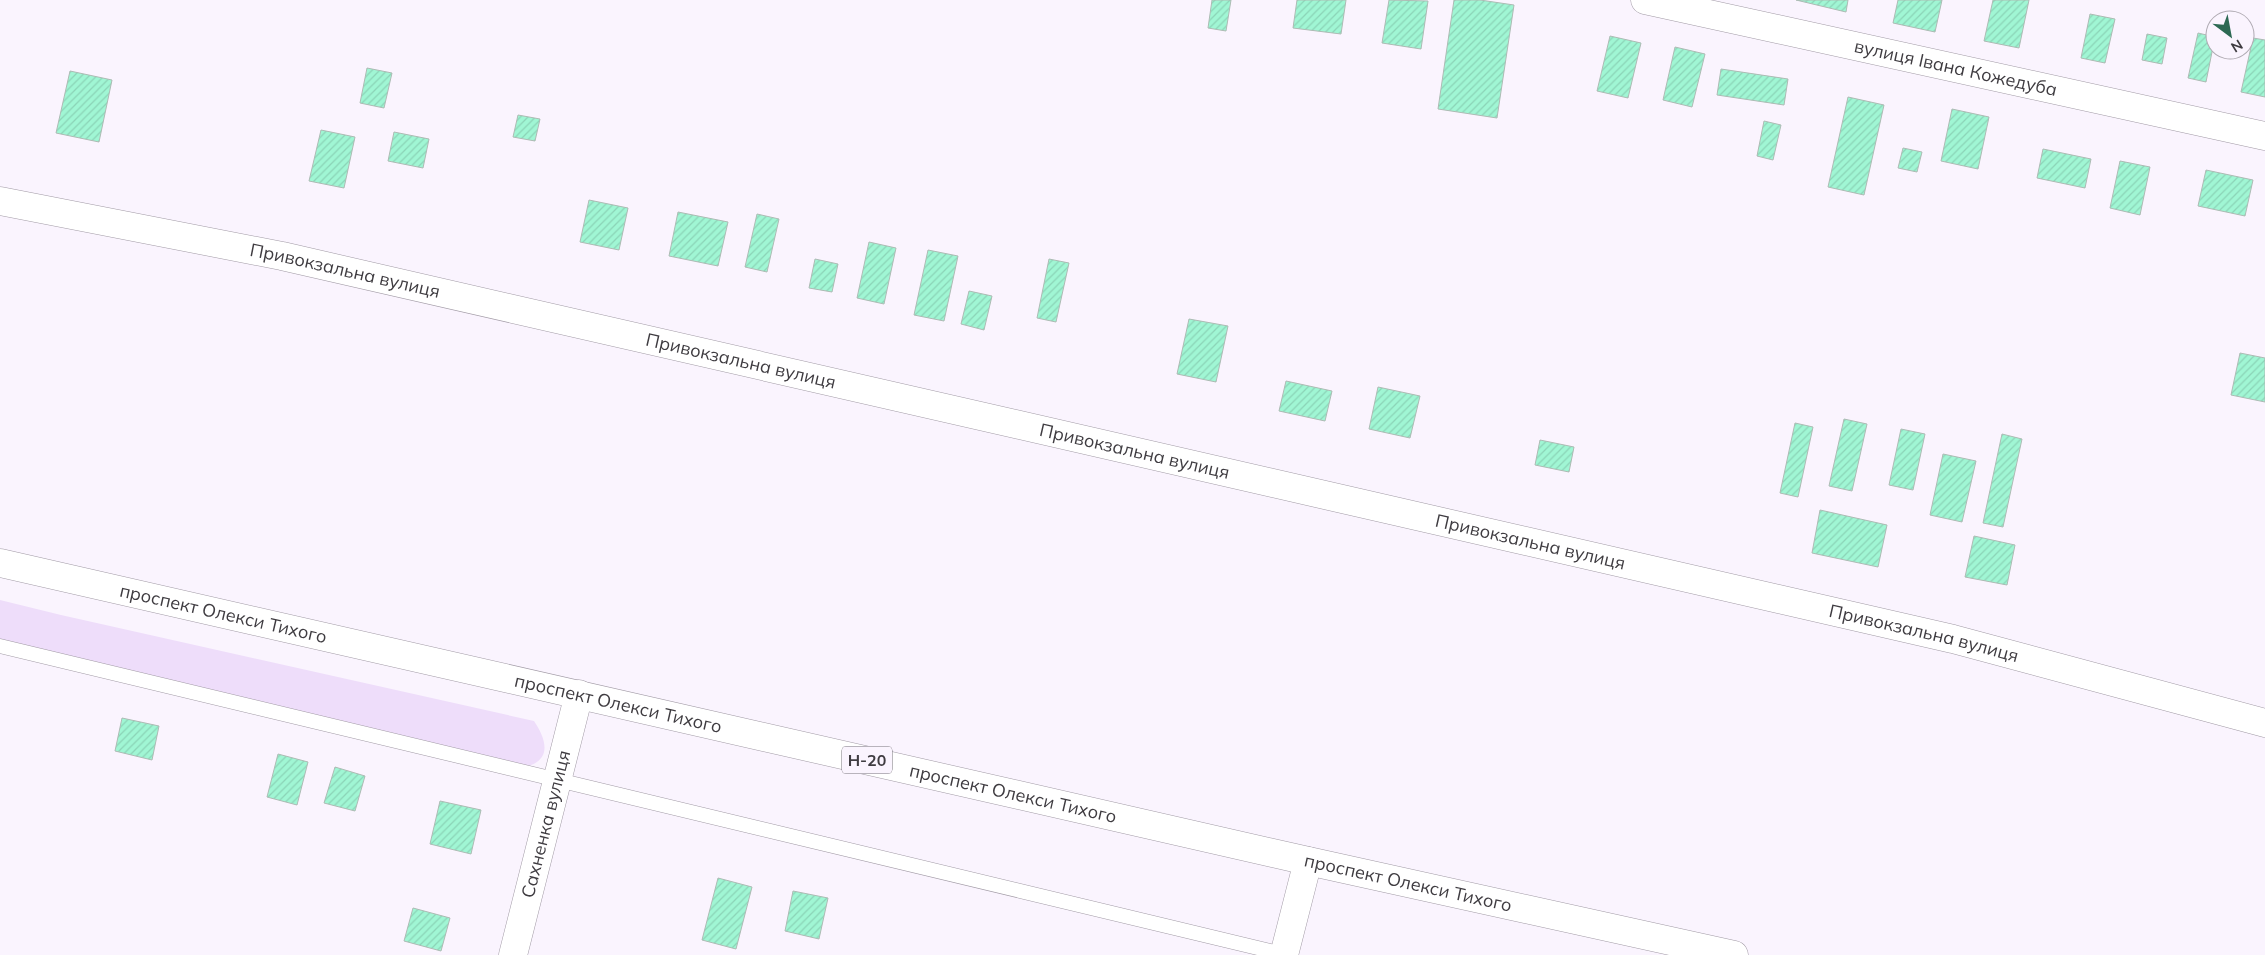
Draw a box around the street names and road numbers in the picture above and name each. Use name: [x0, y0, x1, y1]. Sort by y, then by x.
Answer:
street label: вулиця Івана Кожедуба: [1852, 34, 2059, 101]
street label: Привокзальна вулиця: [248, 238, 442, 303]
street label: Привокзальна вулиця: [644, 328, 838, 394]
street label: Привокзальна вулиця: [1037, 418, 1232, 484]
street label: Привокзальна вулиця: [1433, 509, 1628, 575]
street label: проспект Олекси Тихого: [118, 579, 329, 648]
street label: Привокзальна вулиця: [1827, 599, 2021, 667]
street label: проспект Олекси Тихого: [512, 669, 724, 738]
road number: Н-20: [842, 746, 892, 774]
street label: Сахненка вулиця: [516, 748, 575, 900]
street label: проспект Олекси Тихого: [907, 759, 1119, 828]
street label: проспект Олекси Тихого: [1302, 849, 1514, 917]

